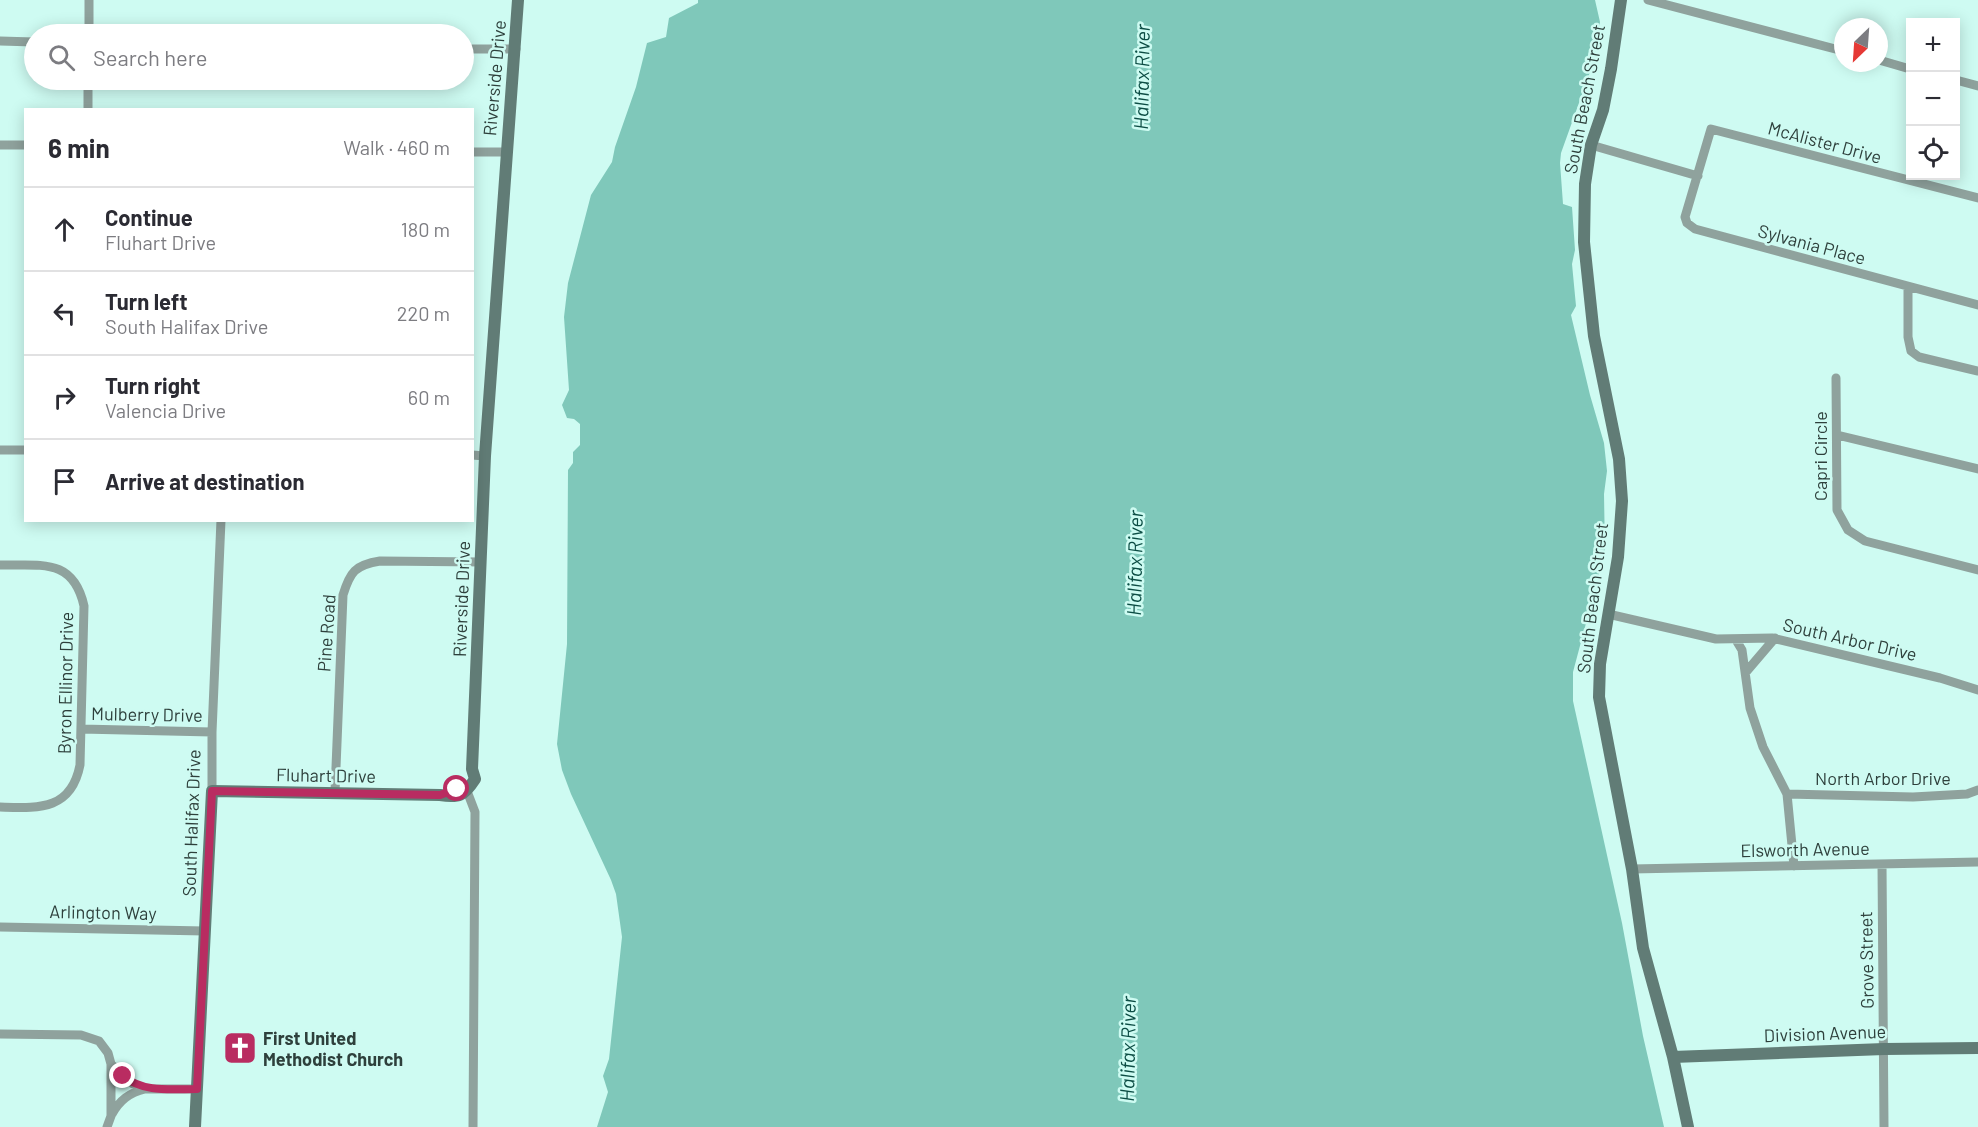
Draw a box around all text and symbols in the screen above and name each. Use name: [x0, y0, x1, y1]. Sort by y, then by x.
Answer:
north arrow: [1834, 18, 1888, 72]
map controls: [1906, 18, 1960, 180]
button: +: [1906, 18, 1960, 72]
street label: Riverside Drive: [478, 19, 510, 137]
street label: South Beach Street: [1559, 22, 1609, 176]
water label: Halifax River: [1128, 23, 1154, 130]
search box: [24, 24, 474, 90]
icon: search: [45, 41, 78, 74]
text: Search here: [93, 44, 207, 70]
button: −: [1906, 72, 1960, 126]
street label: McAlister Drive: [1766, 116, 1884, 168]
button: locate: [1906, 126, 1960, 180]
text: 6 min: [48, 132, 110, 163]
text: Walk · 460 m: [343, 135, 450, 159]
text: Continue: [105, 204, 193, 230]
icon: ahead: [48, 213, 81, 246]
text: 180 m: [401, 217, 450, 241]
street label: Sylvania Place: [1756, 219, 1868, 269]
text: Fluhart Drive: [105, 230, 216, 254]
text: Turn left: [105, 288, 188, 314]
icon: left: [48, 297, 81, 330]
text: 220 m: [397, 301, 450, 325]
text: South Halifax Drive: [105, 314, 268, 338]
text: Turn right: [105, 372, 200, 398]
icon: right: [48, 381, 81, 414]
text: 60 m: [408, 385, 450, 409]
text: Valencia Drive: [105, 398, 226, 422]
street label: Capri Circle: [1809, 411, 1831, 501]
icon: arrive: [48, 465, 81, 498]
text: Arrive at destination: [105, 468, 304, 494]
water label: Halifax River: [1121, 509, 1147, 616]
street label: South Beach Street: [1572, 521, 1612, 675]
street label: Riverside Drive: [448, 540, 474, 658]
street label: Pine Road: [312, 593, 340, 673]
street label: Byron Ellinor Drive: [53, 612, 77, 754]
street label: South Arbor Drive: [1781, 613, 1919, 665]
street label: Mulberry Drive: [91, 702, 203, 726]
street label: South Halifax Drive: [177, 749, 205, 897]
street label: Fluhart Drive: [276, 763, 376, 787]
street label: North Arbor Drive: [1815, 767, 1951, 789]
route start: [443, 775, 469, 801]
street label: Elsworth Avenue: [1740, 837, 1870, 861]
street label: Arlington Way: [49, 900, 157, 924]
street label: Grove Street: [1854, 911, 1878, 1009]
water label: Halifax River: [1114, 995, 1140, 1102]
street label: Division Avenue: [1763, 1020, 1887, 1046]
place label: First United Methodist Church: [263, 1027, 403, 1070]
church icon: First United Methodist Church: [222, 1030, 258, 1066]
route end: [109, 1062, 135, 1088]

